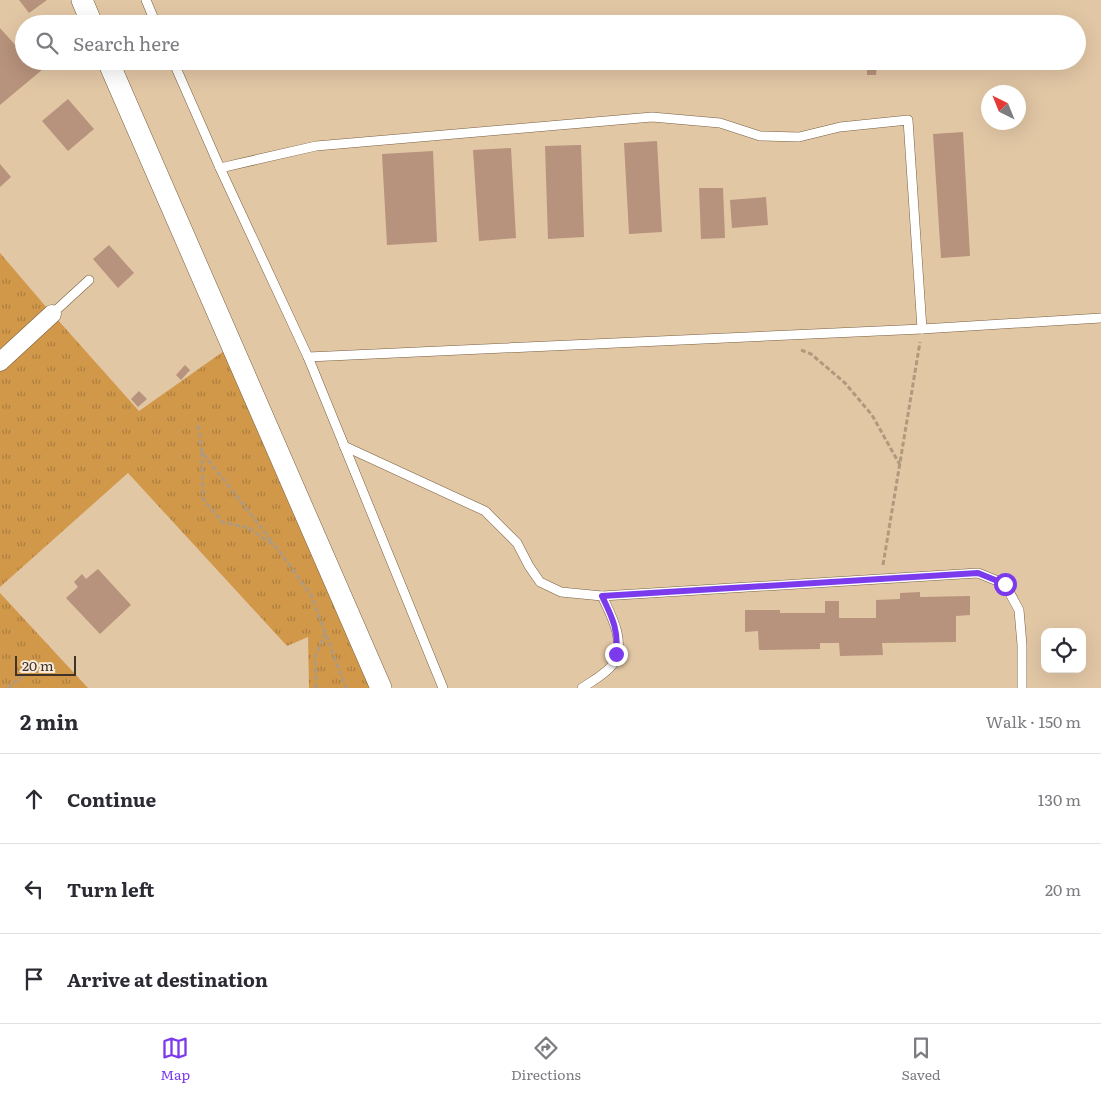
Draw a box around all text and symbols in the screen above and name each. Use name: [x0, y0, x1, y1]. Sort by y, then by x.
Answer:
search box: [15, 15, 1086, 70]
icon: search: [33, 29, 61, 57]
text: Search here: [73, 29, 180, 57]
north arrow: [981, 85, 1026, 130]
route start: [994, 573, 1017, 596]
map controls: [1041, 628, 1086, 673]
button: locate: [1041, 628, 1086, 673]
route end: [605, 643, 628, 666]
scale bar: [15, 653, 76, 676]
text: 20 m: [22, 655, 54, 675]
text: 2 min: [20, 705, 79, 736]
text: Walk · 150 m: [986, 709, 1081, 733]
icon: ahead: [20, 785, 48, 813]
text: Continue: [67, 785, 156, 813]
text: 130 m: [1038, 787, 1081, 811]
icon: left: [20, 875, 48, 903]
text: Turn left: [67, 875, 154, 903]
text: 20 m: [1045, 877, 1081, 901]
icon: arrive: [20, 965, 48, 993]
text: Arrive at destination: [67, 965, 268, 993]
tab: Map: [160, 1034, 190, 1084]
tab: Directions: [511, 1034, 581, 1084]
tab: Saved: [902, 1034, 941, 1084]

